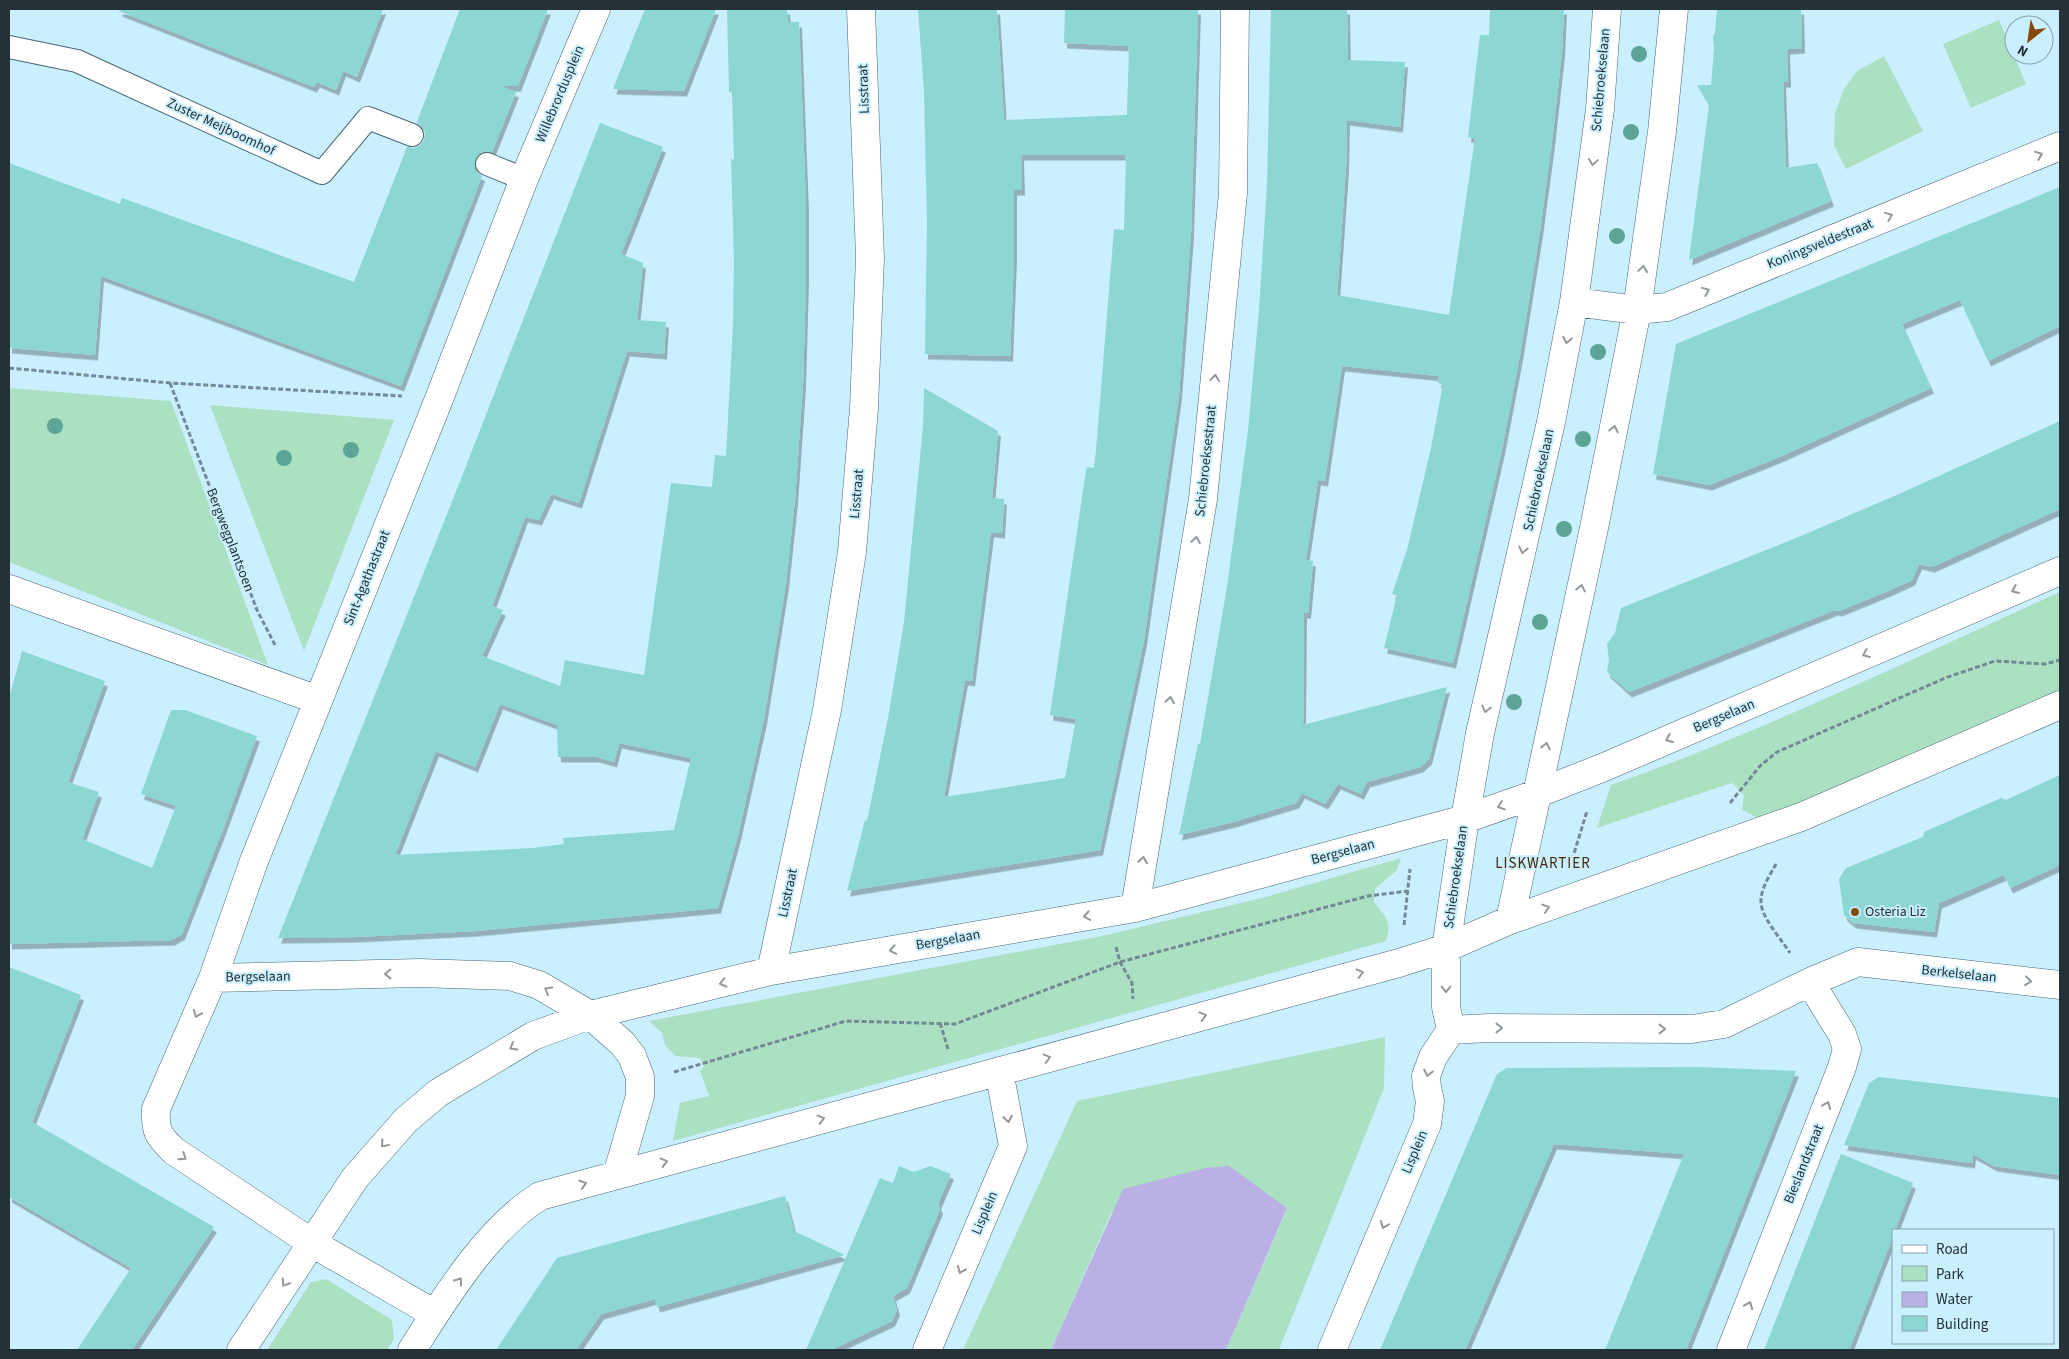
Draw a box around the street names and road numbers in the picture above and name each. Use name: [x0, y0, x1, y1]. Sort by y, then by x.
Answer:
street label: Schiebroekselaan: [1587, 27, 1615, 133]
street label: Willebrordusplein: [530, 42, 590, 146]
street label: Lisstraat: [853, 64, 875, 114]
street label: Zuster Meijboomhof: [164, 93, 279, 161]
street label: Koningsveldestraat: [1764, 214, 1876, 274]
street label: Schiebroeksestraat: [1190, 404, 1222, 518]
street label: Schiebroekselaan: [1518, 427, 1560, 533]
street label: Lisstraat: [845, 468, 869, 520]
street label: Bergwegplantsoen: [201, 485, 259, 595]
street label: Sint-Agathastraat: [339, 527, 395, 629]
street label: Bergselaan: [1690, 694, 1758, 738]
street label: Schiebroekselaan: [1439, 824, 1473, 930]
street label: Bergselaan: [1309, 834, 1377, 870]
street label: Lisstraat: [773, 866, 803, 919]
street label: Bergselaan: [914, 924, 982, 956]
street label: Berkelselaan: [1920, 960, 1998, 988]
street label: Bergselaan: [225, 966, 291, 988]
street label: Bieslandstraat: [1779, 1121, 1829, 1207]
street label: Lisplein: [1397, 1127, 1433, 1177]
street label: Lisplein: [967, 1188, 1003, 1238]

